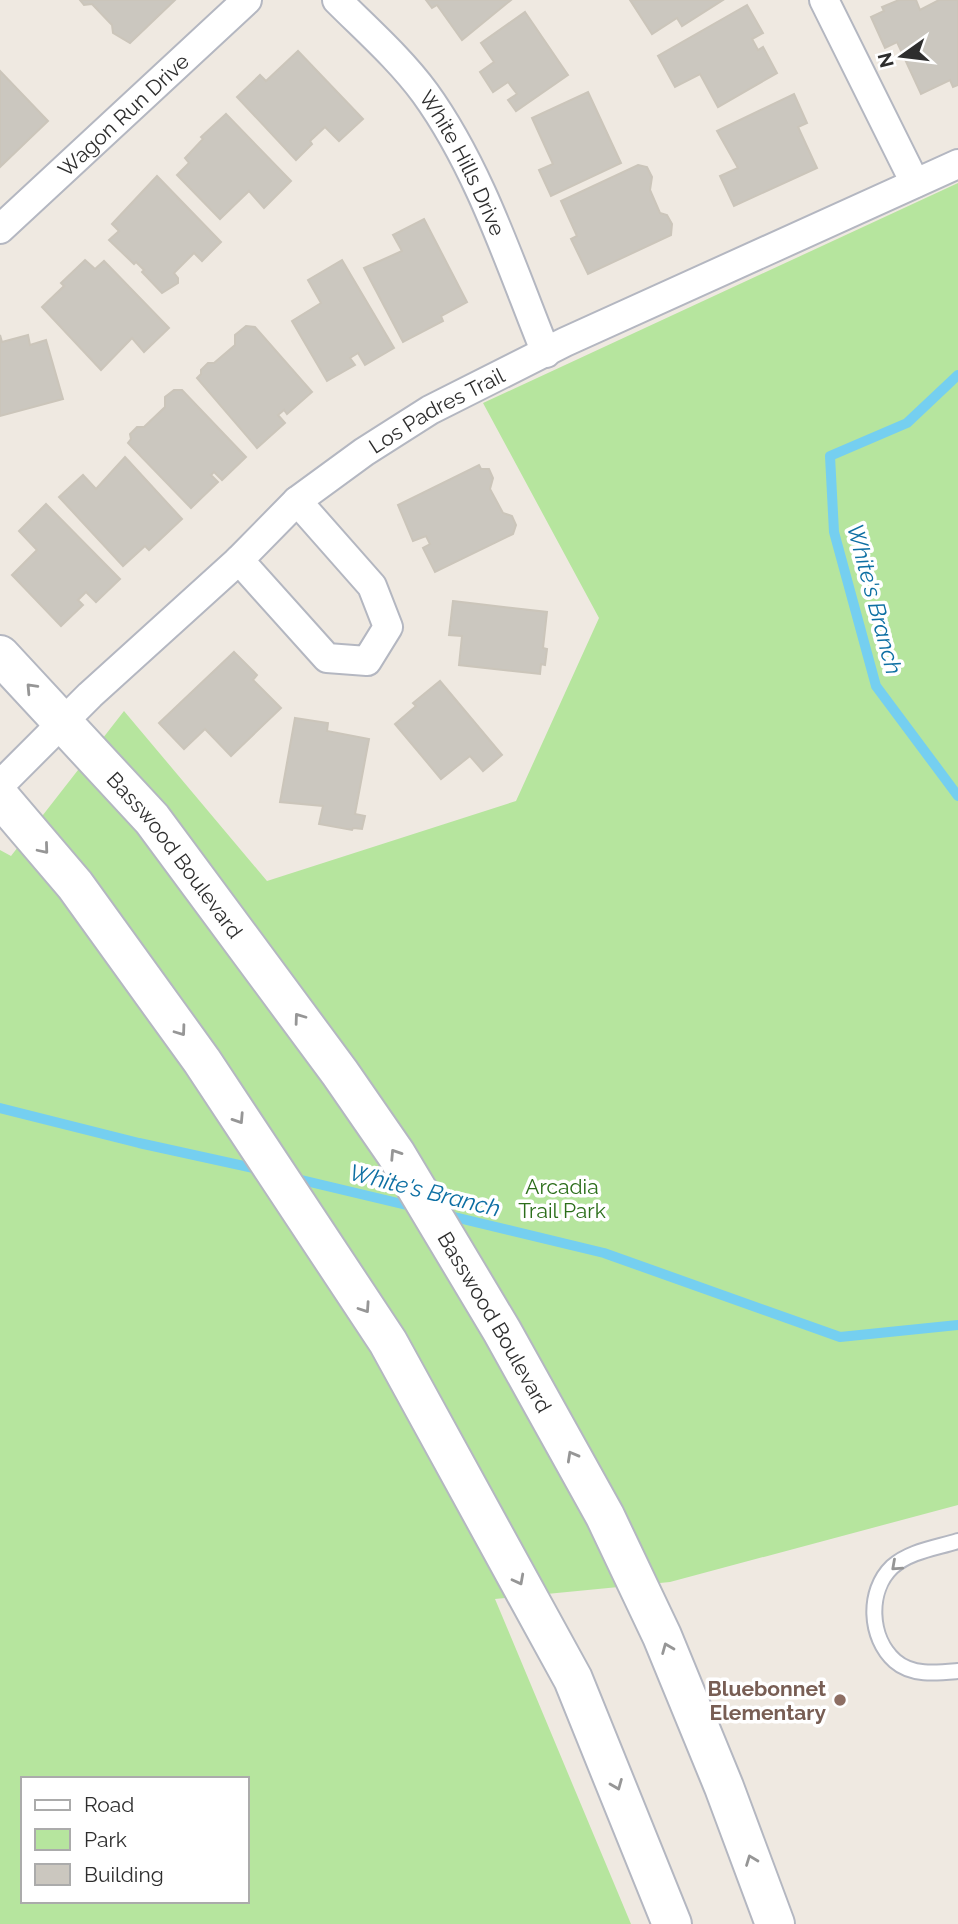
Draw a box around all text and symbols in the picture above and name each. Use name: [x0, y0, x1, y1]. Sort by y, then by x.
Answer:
north arrow: [867, 21, 937, 91]
street label: Wagon Run Drive: [53, 48, 194, 181]
text: N: [873, 50, 898, 70]
street label: White Hills Drive: [415, 85, 511, 239]
street label: Los Padres Trail: [364, 362, 509, 458]
water label: White's Branch: [842, 521, 908, 677]
one-way arrow: [27, 683, 40, 696]
street label: Basswood Boulevard: [102, 766, 248, 943]
one-way arrow: [36, 841, 48, 854]
one-way arrow: [295, 1013, 307, 1026]
one-way arrow: [172, 1023, 185, 1036]
one-way arrow: [231, 1111, 244, 1124]
one-way arrow: [391, 1148, 404, 1161]
water label: White's Branch: [347, 1158, 503, 1222]
park label: Arcadia Trail Park: [518, 1174, 606, 1223]
street label: Basswood Boulevard: [433, 1227, 557, 1417]
one-way arrow: [357, 1300, 370, 1313]
one-way arrow: [567, 1451, 580, 1463]
one-way arrow: [891, 1558, 904, 1570]
one-way arrow: [511, 1573, 524, 1585]
one-way arrow: [662, 1643, 676, 1655]
place label: Bluebonnet Elementary: [708, 1676, 826, 1725]
marker: Bluebonnet Elementary: [832, 1692, 848, 1708]
legend: [21, 1777, 248, 1903]
one-way arrow: [609, 1778, 623, 1790]
text: Road: [84, 1792, 134, 1817]
text: Park: [84, 1827, 127, 1852]
one-way arrow: [745, 1855, 759, 1867]
text: Building: [84, 1862, 164, 1887]

